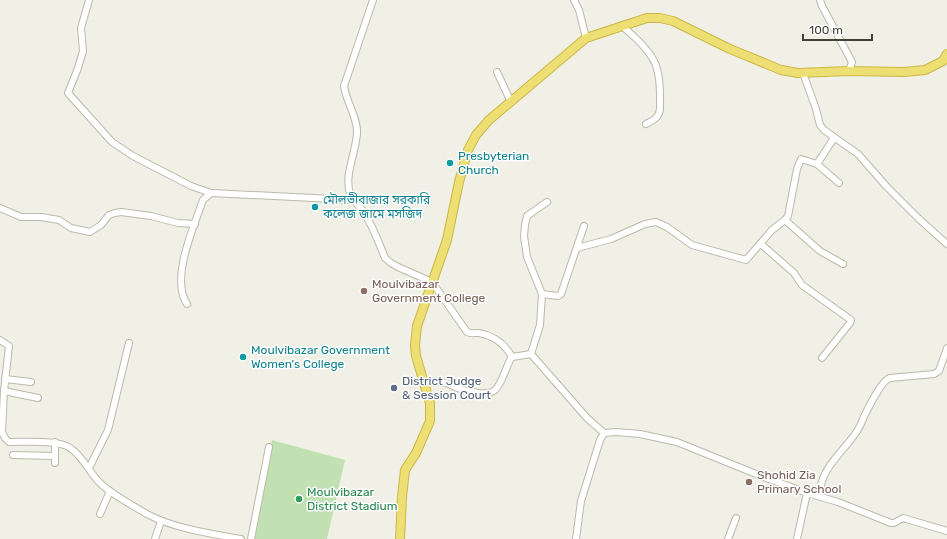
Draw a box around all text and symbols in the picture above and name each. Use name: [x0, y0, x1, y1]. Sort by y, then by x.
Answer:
scale bar: [803, 16, 872, 42]
text: 100 m: [809, 23, 843, 37]
place label: Presbyterian Church: [458, 149, 529, 177]
marker: Presbyterian Church: [445, 158, 455, 168]
place label: মৌলভীবাজার সরকারি কলেজ জামে মসজিদ: [322, 192, 431, 221]
marker: মৌলভীবাজার সরকারি কলেজ জামে মসজিদ: [310, 202, 320, 212]
place label: Moulvibazar Government College: [372, 277, 486, 305]
marker: Moulvibazar Government College: [359, 286, 369, 296]
place label: Moulvibazar Government Women's College: [251, 343, 390, 371]
marker: Moulvibazar Government Women's College: [238, 352, 248, 362]
place label: District Judge & Session Court: [402, 374, 491, 402]
marker: District Judge & Session Court: [389, 383, 399, 393]
place label: Shohid Zia Primary School: [757, 468, 841, 496]
marker: Shohid Zia Primary School: [744, 477, 754, 487]
place label: Moulvibazar District Stadium: [307, 485, 397, 513]
marker: Moulvibazar District Stadium: [294, 494, 304, 504]

